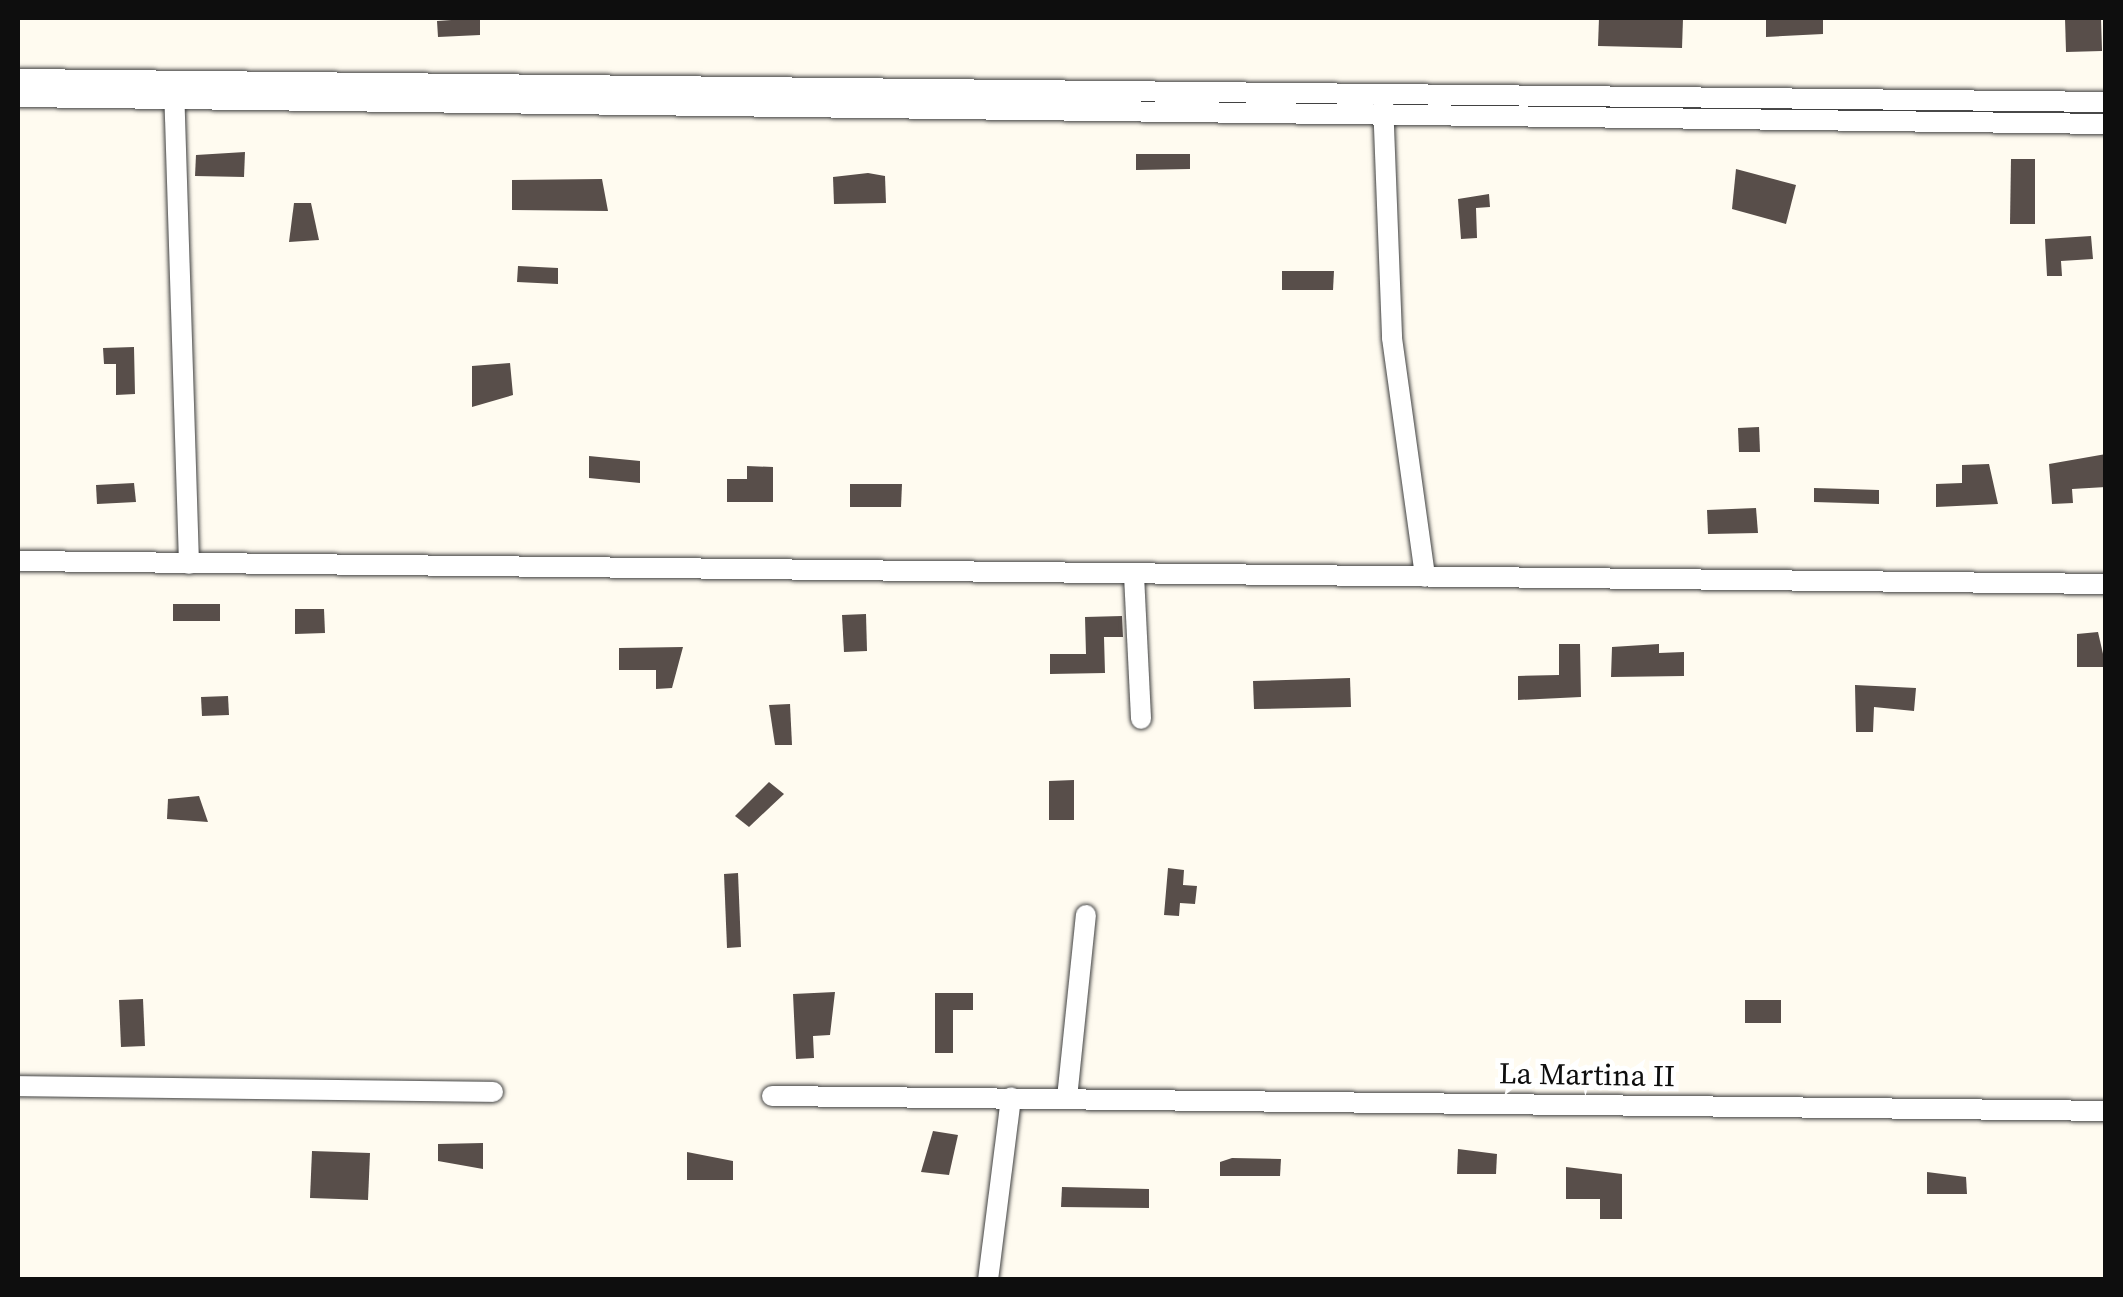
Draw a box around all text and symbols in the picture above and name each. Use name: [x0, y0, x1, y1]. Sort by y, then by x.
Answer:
street label: La Martina II: [1499, 1055, 1675, 1095]

